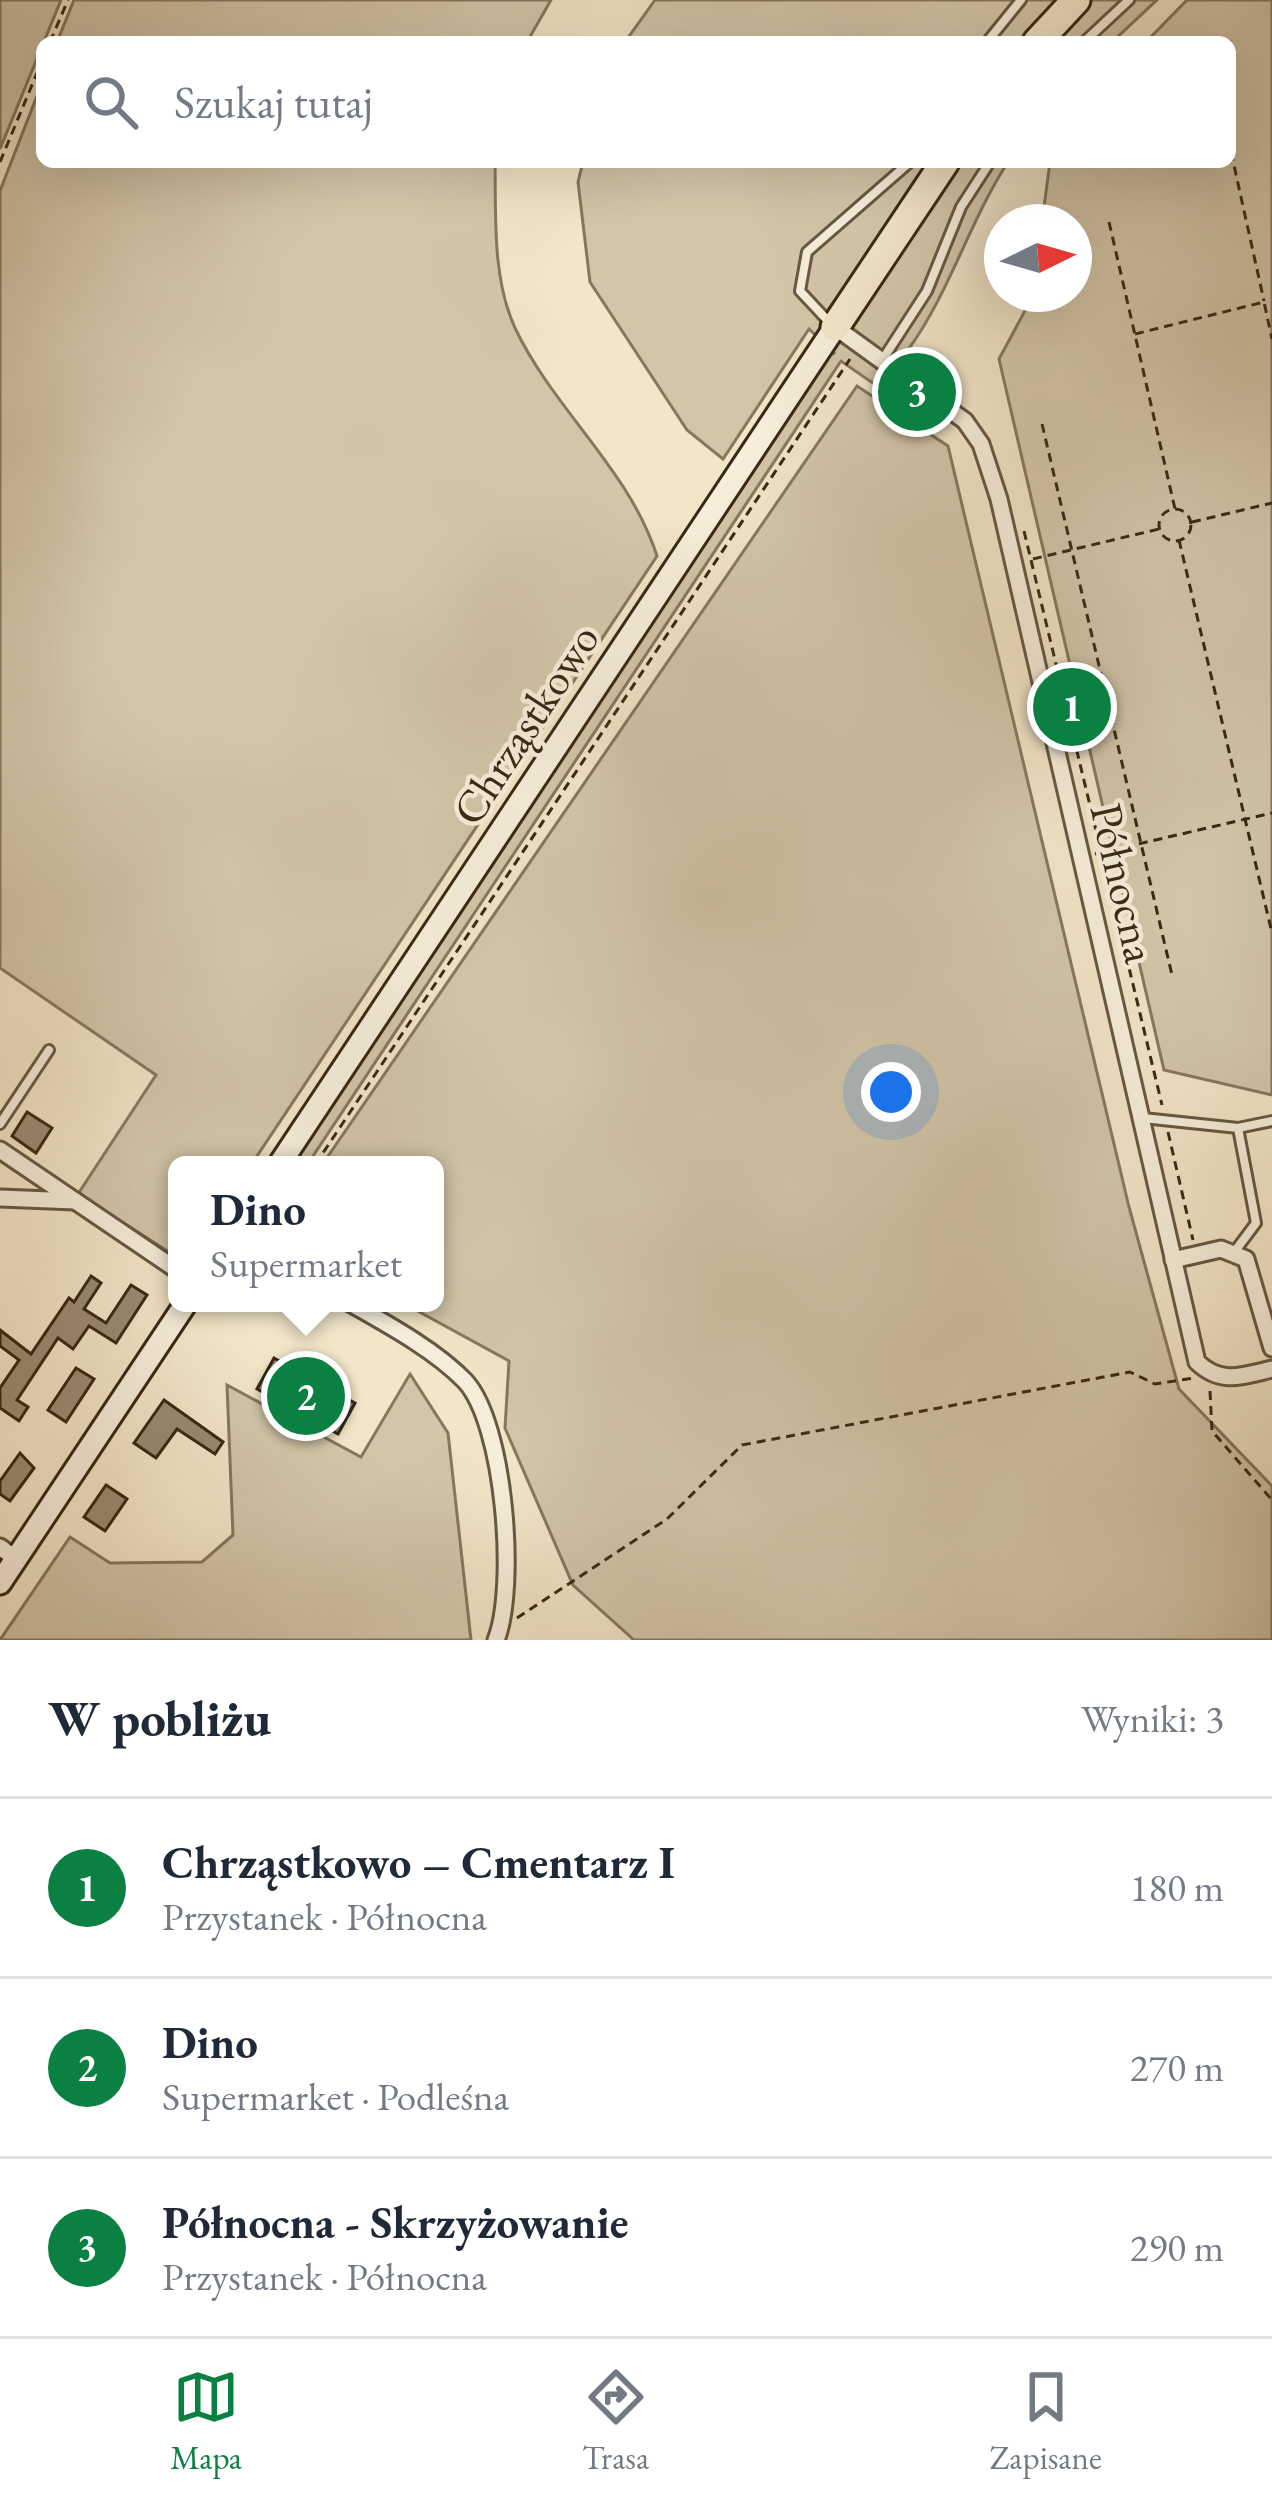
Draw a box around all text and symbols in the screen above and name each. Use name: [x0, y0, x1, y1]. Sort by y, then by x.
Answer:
search box: [36, 36, 1236, 168]
icon: search: [78, 69, 144, 135]
text: Szukaj tutaj: [174, 73, 373, 131]
north arrow: [984, 204, 1092, 312]
pin: 3: [878, 347, 956, 437]
street label: Chrząstkowo: [438, 612, 612, 836]
pin: 1: [1033, 662, 1111, 752]
street label: Północna: [1078, 797, 1171, 969]
your location: [861, 1062, 921, 1122]
popup: [168, 1156, 444, 1312]
text: Dino: [210, 1180, 306, 1238]
text: Supermarket: [210, 1238, 402, 1289]
pin: 2: [267, 1351, 345, 1441]
text: W pobliżu: [48, 1685, 271, 1751]
text: Wyniki: 3: [1081, 1693, 1224, 1744]
text: Chrząstkowo – Cmentarz I: [162, 1833, 675, 1891]
text: 1: [77, 1862, 97, 1913]
text: 180 m: [1130, 1862, 1224, 1913]
text: Przystanek · Północna: [162, 1891, 487, 1942]
text: Dino: [162, 2013, 258, 2071]
text: 2: [77, 2042, 97, 2093]
text: 270 m: [1130, 2042, 1224, 2093]
text: Supermarket · Podleśna: [162, 2071, 509, 2122]
text: Północna - Skrzyżowanie: [162, 2193, 629, 2251]
text: 3: [77, 2222, 97, 2273]
text: 290 m: [1130, 2222, 1224, 2273]
text: Przystanek · Północna: [162, 2251, 487, 2302]
tab: Mapa: [170, 2364, 242, 2479]
tab: Trasa: [582, 2364, 649, 2479]
tab: Zapisane: [989, 2364, 1102, 2479]

